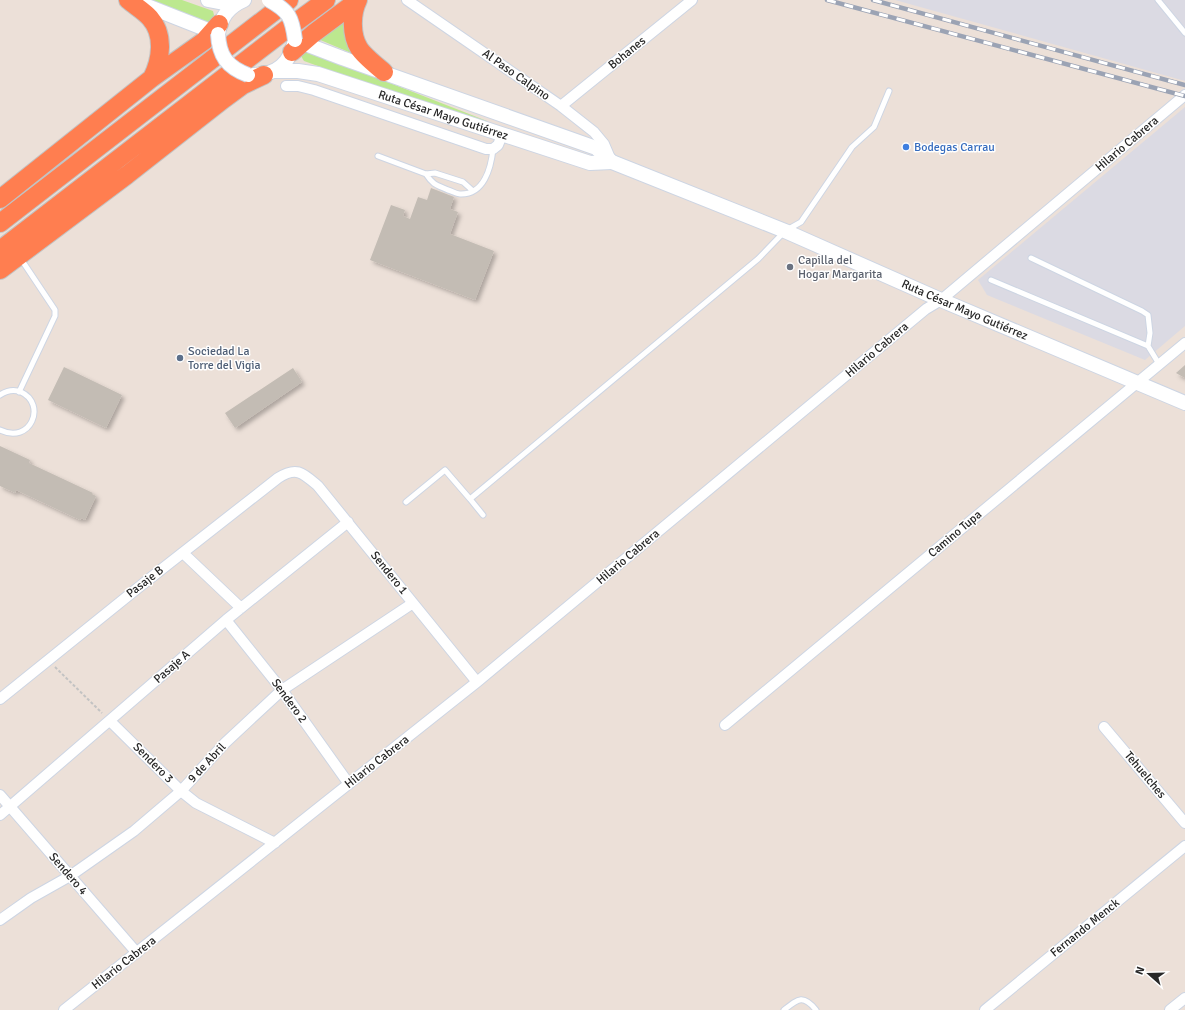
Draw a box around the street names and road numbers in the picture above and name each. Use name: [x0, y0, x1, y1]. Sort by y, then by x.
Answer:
street label: Bohanes: [605, 33, 649, 73]
street label: Al Paso Calpino: [479, 46, 553, 104]
street label: Ruta César Mayo Gutiérrez: [376, 87, 510, 143]
street label: Hilario Cabrera: [1092, 113, 1162, 175]
street label: Ruta César Mayo Gutiérrez: [899, 276, 1030, 343]
street label: Hilario Cabrera: [842, 319, 912, 381]
street label: Camino Tupa: [925, 507, 985, 561]
street label: Hilario Cabrera: [593, 526, 663, 588]
street label: Sendero 1: [367, 548, 411, 598]
street label: Pasaje B: [123, 563, 167, 601]
street label: Pasaje A: [151, 647, 194, 687]
street label: Sendero 2: [268, 676, 310, 726]
street label: Hilario Cabrera: [342, 732, 412, 792]
street label: Sendero 3: [130, 740, 176, 786]
street label: 9 de Abril: [185, 740, 230, 786]
street label: Tehuelches: [1121, 748, 1169, 802]
street label: Sendero 4: [46, 850, 91, 899]
street label: Fernando Menck: [1047, 896, 1123, 960]
street label: Hilario Cabrera: [89, 933, 159, 993]

